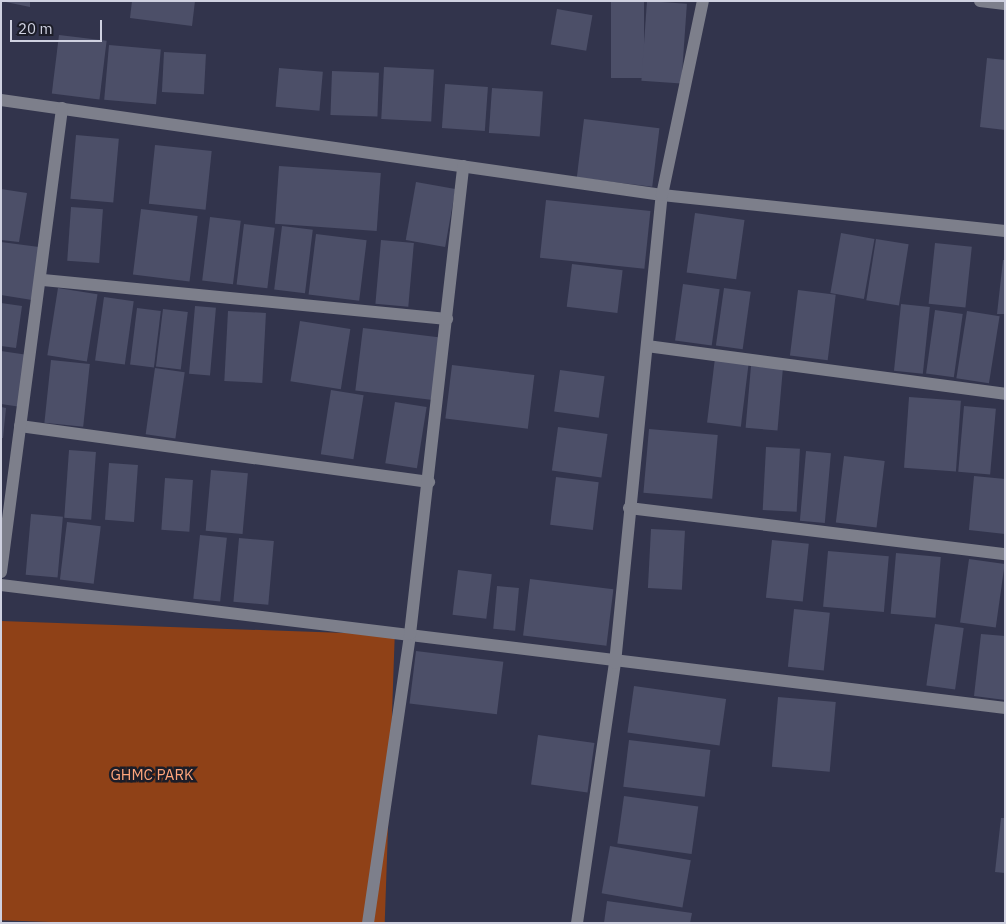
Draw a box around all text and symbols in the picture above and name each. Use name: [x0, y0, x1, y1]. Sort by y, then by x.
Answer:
scale bar: [12, 10, 105, 42]
text: 20 m: [18, 19, 53, 38]
park label: GHMC PARK: [110, 766, 194, 784]

